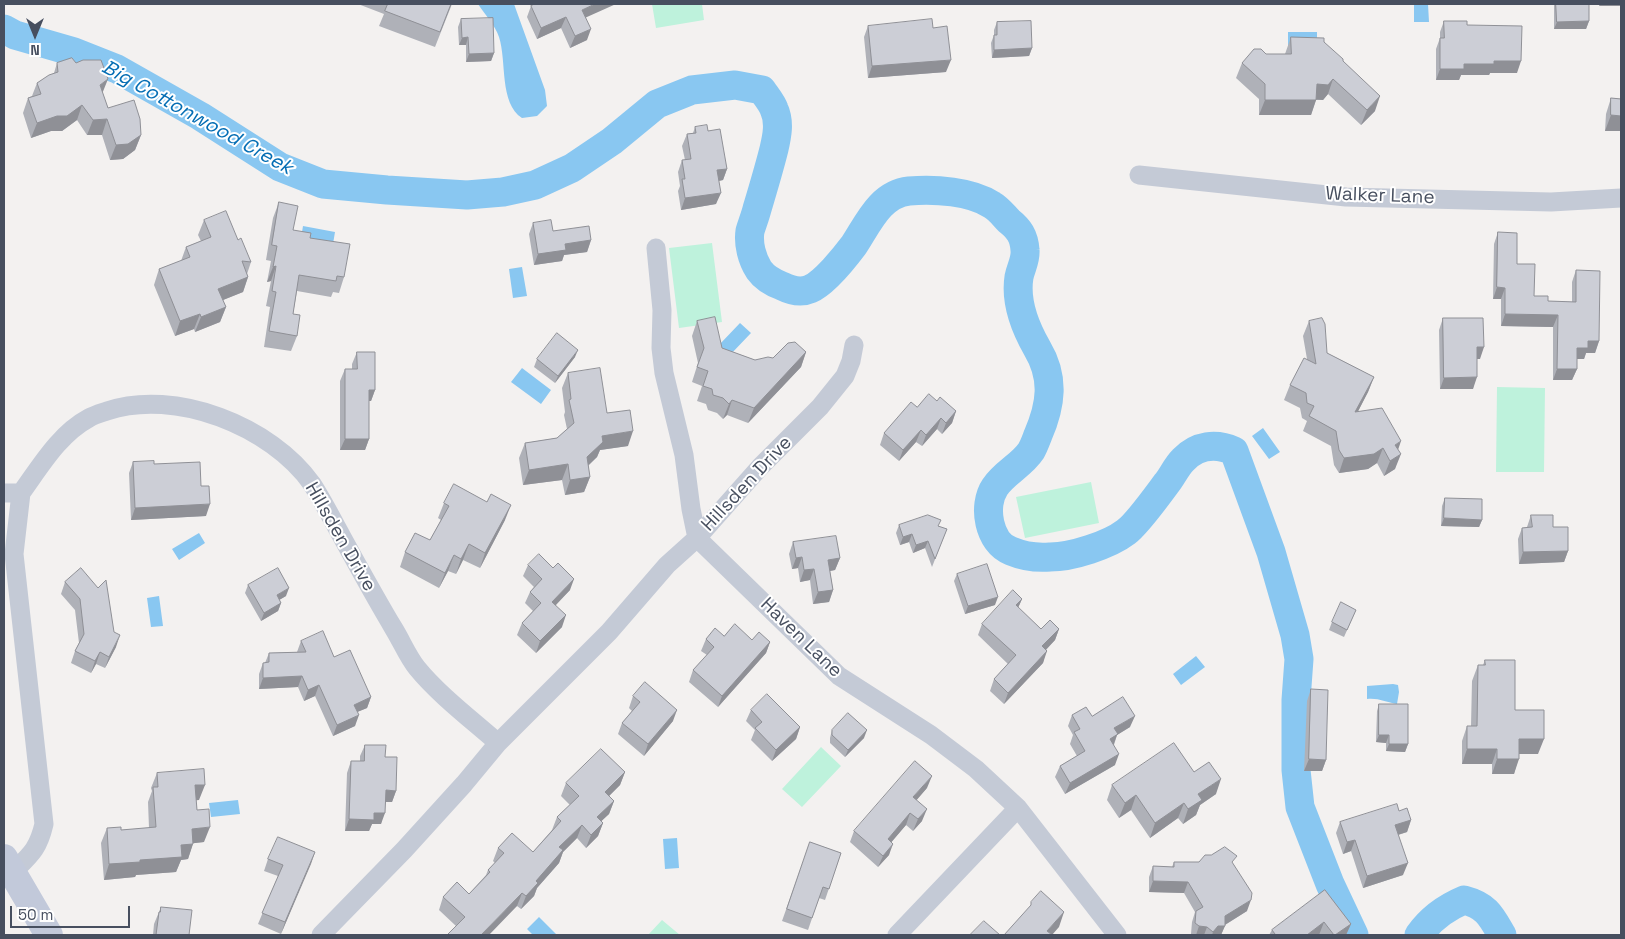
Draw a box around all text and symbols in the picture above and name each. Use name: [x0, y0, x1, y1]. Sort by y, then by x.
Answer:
north arrow: [10, 10, 60, 60]
text: N: [30, 41, 40, 59]
water label: Big Cottonwood Creek: [97, 56, 297, 180]
street label: Walker Lane: [1325, 183, 1435, 209]
street label: Hillsden Drive: [697, 432, 797, 536]
street label: Hillsden Drive: [300, 478, 380, 596]
street label: Haven Lane: [755, 593, 847, 683]
scale bar: [12, 896, 132, 928]
text: 50 m: [18, 905, 53, 924]

